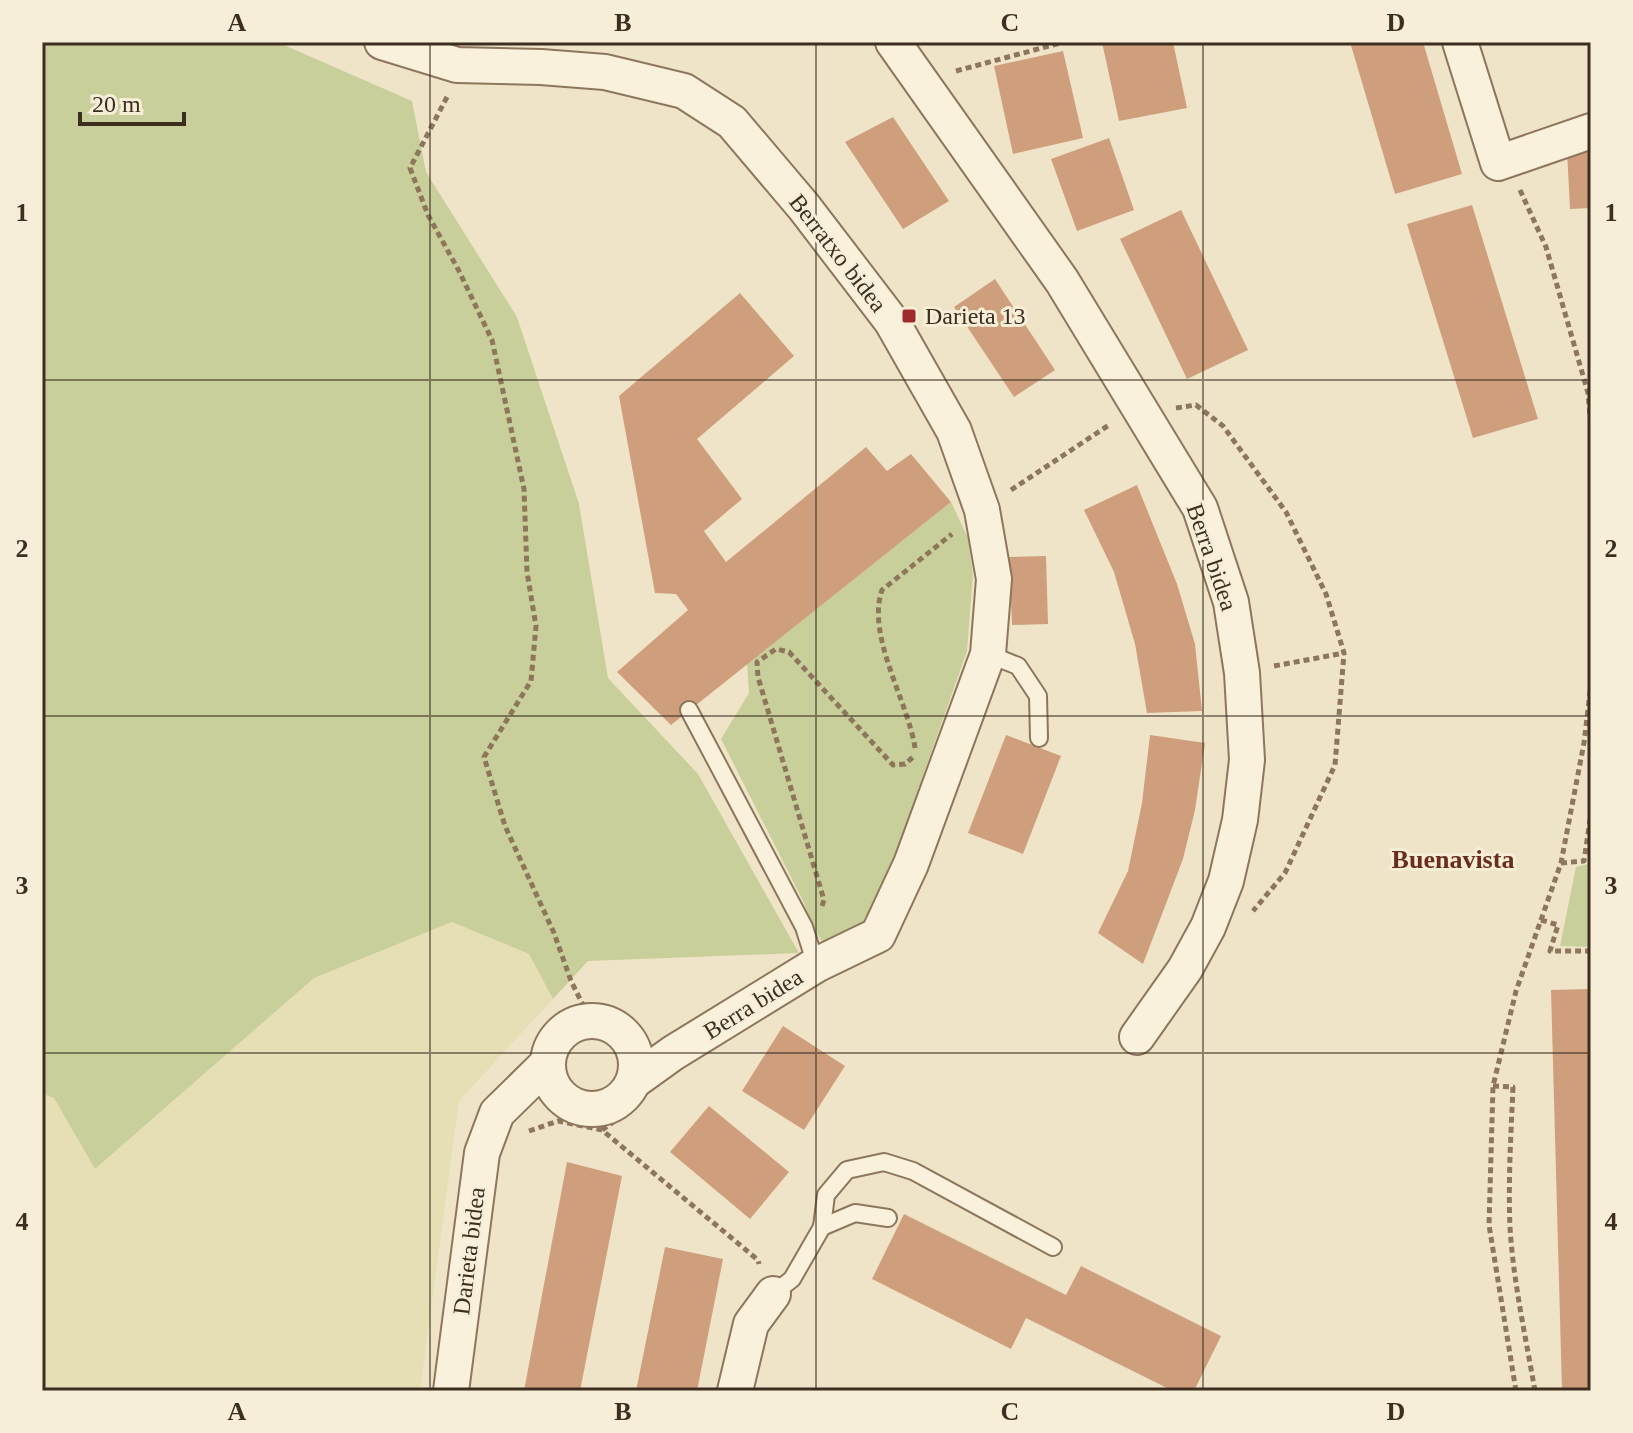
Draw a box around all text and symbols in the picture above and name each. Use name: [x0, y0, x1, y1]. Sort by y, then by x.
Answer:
text: A: [228, 8, 247, 37]
text: B: [614, 8, 632, 37]
text: C: [1001, 8, 1019, 37]
text: D: [1387, 8, 1405, 37]
scale bar: [80, 76, 184, 126]
text: 20 m: [92, 91, 141, 117]
street label: Berratxo bidea: [784, 189, 892, 317]
text: 1: [16, 198, 29, 227]
text: 1: [1605, 198, 1618, 227]
place label: Darieta 13: [925, 303, 1026, 329]
marker: Darieta 13: [900, 307, 918, 325]
street label: Berra bidea: [1182, 500, 1243, 614]
text: 2: [16, 534, 29, 563]
text: 2: [1605, 534, 1618, 563]
district label: Buenavista: [1392, 845, 1514, 874]
text: 3: [16, 871, 29, 900]
text: 3: [1605, 871, 1618, 900]
street label: Berra bidea: [699, 963, 807, 1045]
street label: Darieta bidea: [448, 1185, 490, 1316]
text: 4: [16, 1207, 29, 1236]
text: 4: [1605, 1207, 1618, 1236]
text: A: [228, 1397, 247, 1426]
text: B: [614, 1397, 632, 1426]
text: C: [1001, 1397, 1019, 1426]
text: D: [1387, 1397, 1405, 1426]

